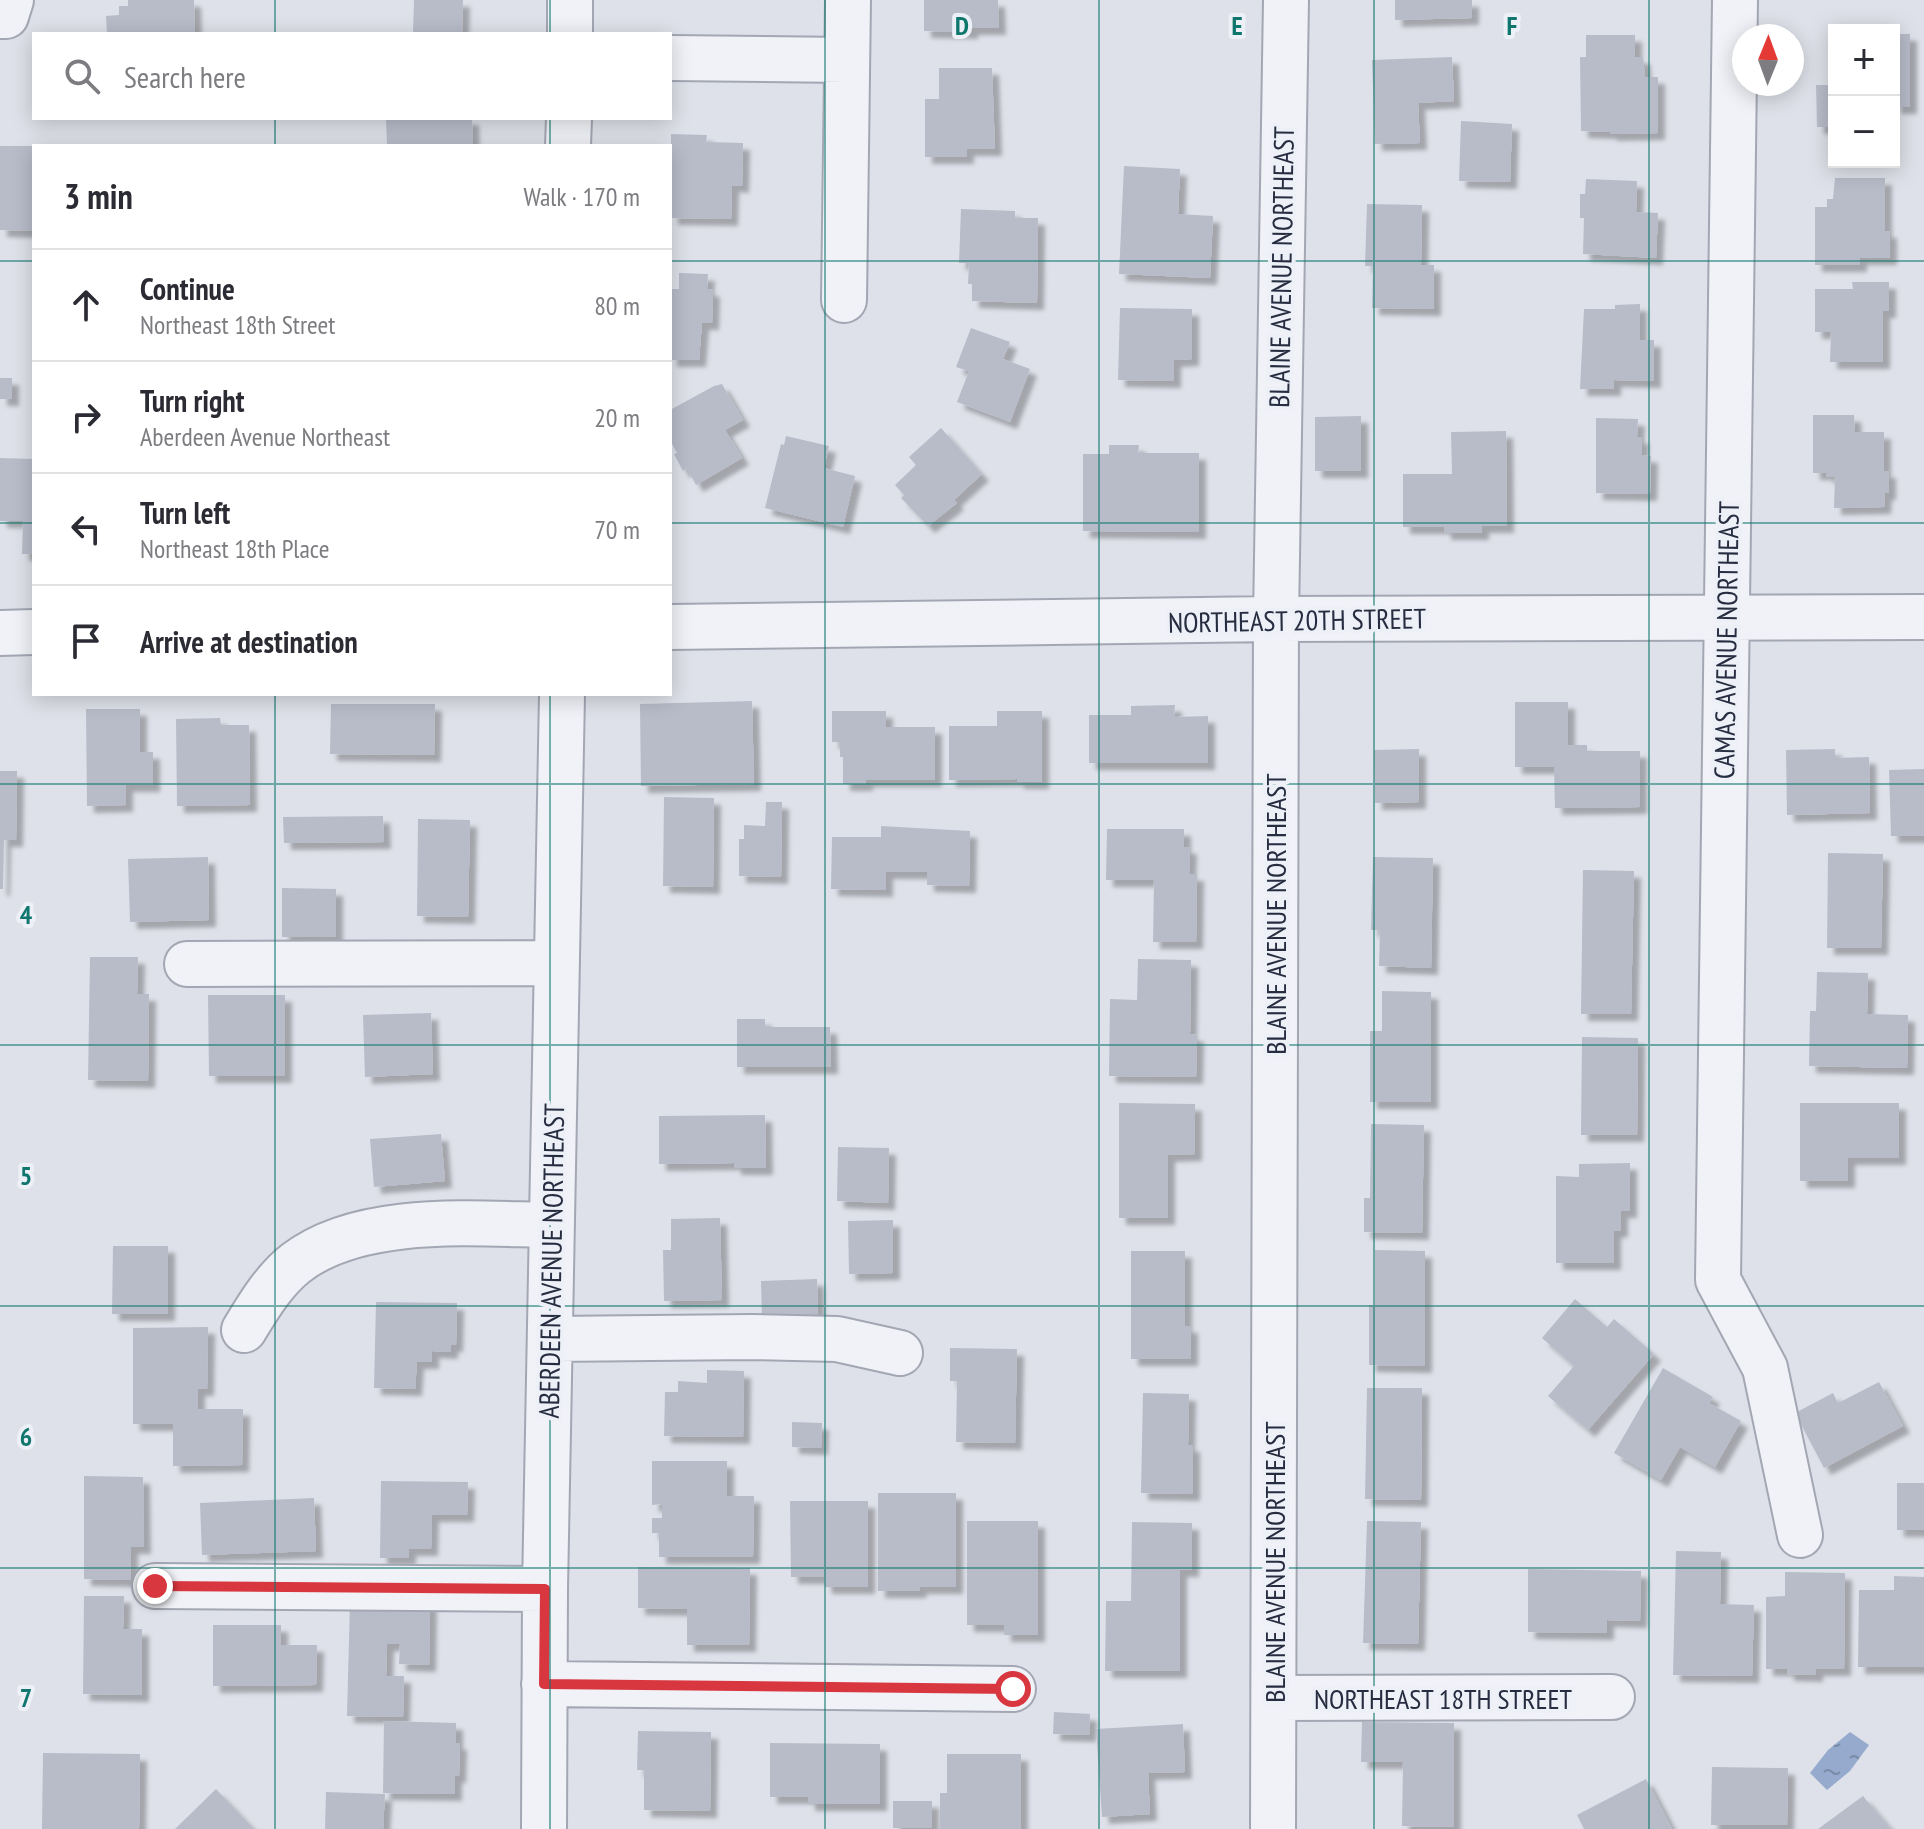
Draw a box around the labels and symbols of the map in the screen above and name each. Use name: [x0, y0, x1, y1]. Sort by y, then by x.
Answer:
text: D: [955, 9, 969, 42]
text: E: [1231, 9, 1243, 42]
text: F: [1507, 9, 1518, 42]
north arrow: [1732, 24, 1804, 96]
street label: BLAINE AVENUE NORTHEAST: [1260, 125, 1302, 408]
street label: CAMAS AVENUE NORTHEAST: [1705, 500, 1747, 779]
street label: NORTHEAST 20TH STREET: [1168, 599, 1427, 641]
street label: BLAINE AVENUE NORTHEAST: [1257, 773, 1294, 1055]
text: 4: [20, 898, 33, 931]
street label: ABERDEEN AVENUE NORTHEAST: [530, 1103, 572, 1419]
text: 5: [20, 1159, 32, 1192]
text: 6: [20, 1420, 32, 1453]
street label: BLAINE AVENUE NORTHEAST: [1256, 1421, 1293, 1703]
route end: [137, 1568, 173, 1604]
route start: [995, 1671, 1031, 1707]
street label: NORTHEAST 18TH STREET: [1314, 1680, 1572, 1717]
text: 7: [20, 1681, 32, 1714]

